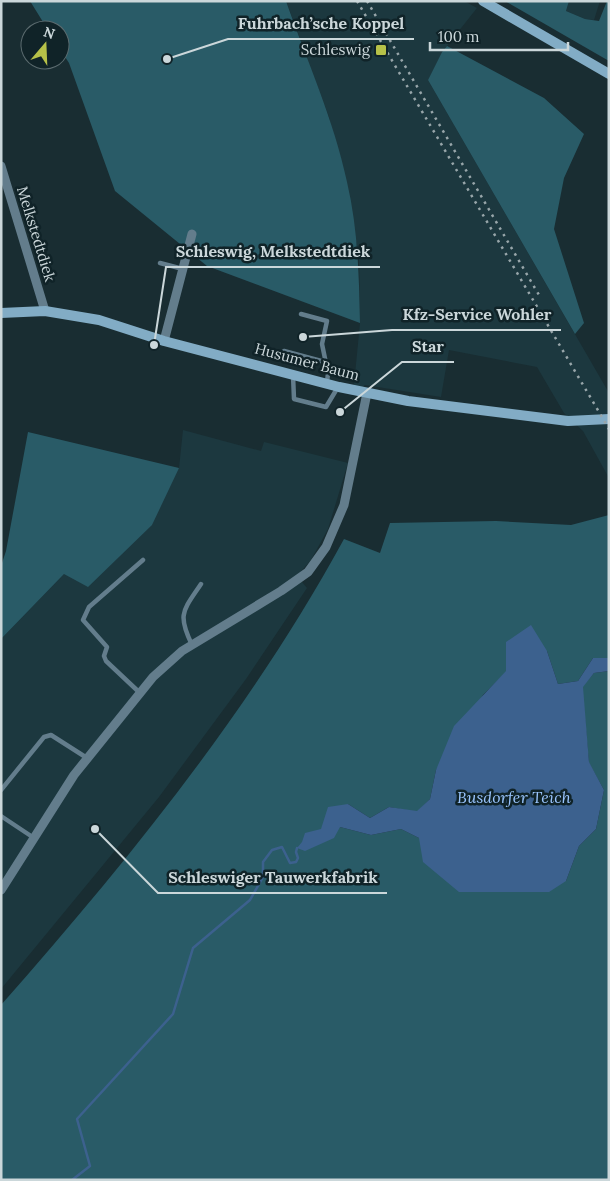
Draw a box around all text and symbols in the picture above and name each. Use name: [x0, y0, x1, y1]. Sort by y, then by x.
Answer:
callout: Fuhrbach’sche Koppel: [228, 8, 414, 39]
text: Fuhrbach’sche Koppel: [238, 13, 404, 33]
north arrow: [20, 20, 70, 70]
scale bar: [430, 20, 568, 52]
text: N: [41, 22, 57, 43]
text: 100 m: [438, 27, 479, 46]
place label: Schleswig: [301, 40, 371, 59]
marker: Schleswig: [374, 43, 388, 57]
street label: Melkstedtdiek: [13, 184, 60, 284]
callout: Schleswig, Melkstedtdiek: [166, 236, 380, 267]
text: Schleswig, Melkstedtdiek: [176, 241, 371, 261]
callout: Kfz-Service Wohler: [392, 299, 561, 330]
text: Kfz-Service Wohler: [402, 304, 552, 324]
callout: Star: [402, 331, 454, 362]
text: Star: [412, 336, 444, 356]
street label: Husumer Baum: [253, 338, 362, 385]
water label: Busdorfer Teich: [457, 787, 571, 807]
callout: Schleswiger Tauwerkfabrik: [158, 862, 387, 893]
text: Schleswiger Tauwerkfabrik: [168, 867, 378, 887]

